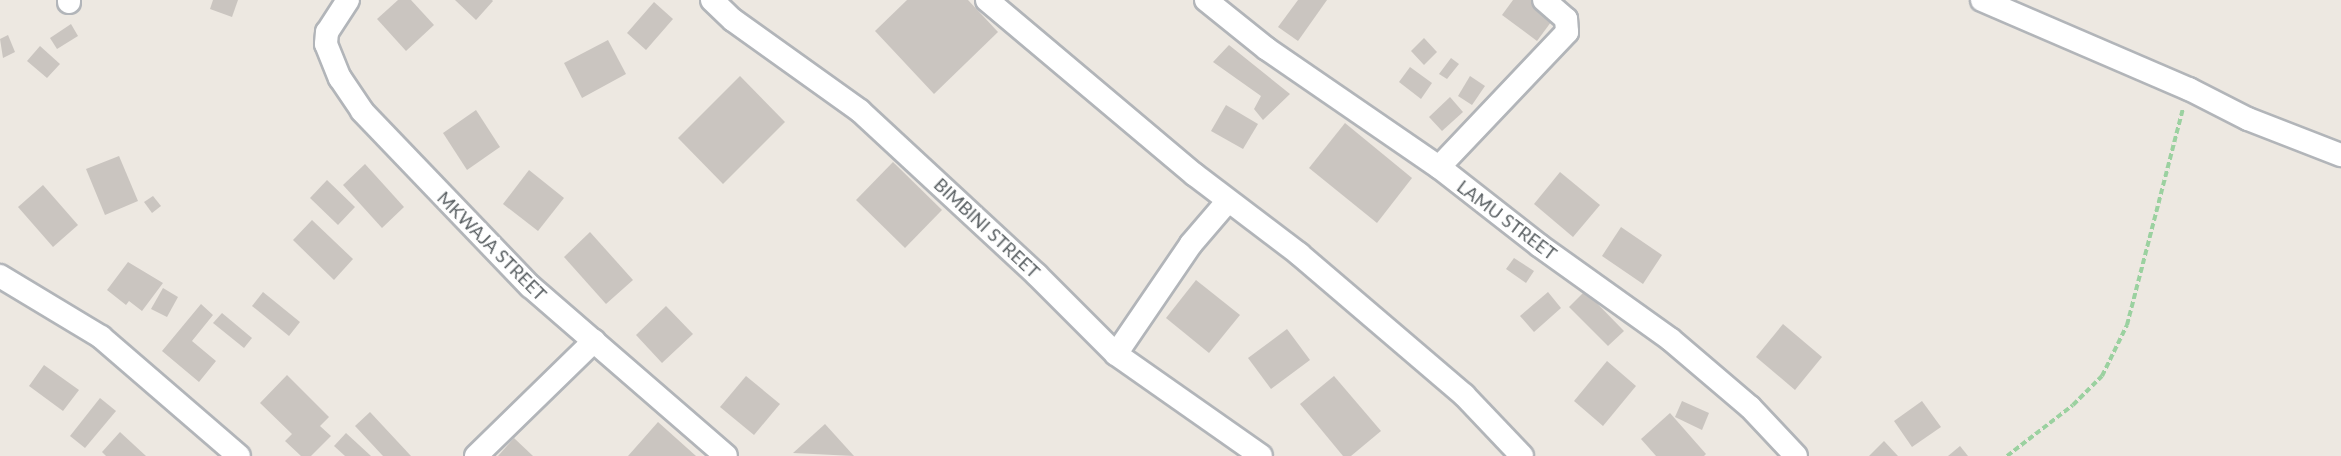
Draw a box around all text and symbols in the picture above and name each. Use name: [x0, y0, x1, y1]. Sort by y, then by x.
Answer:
street label: BIMBINI STREET: [930, 174, 1044, 282]
street label: LAMU STREET: [1453, 176, 1561, 264]
street label: MKWAJA STREET: [433, 187, 551, 305]

